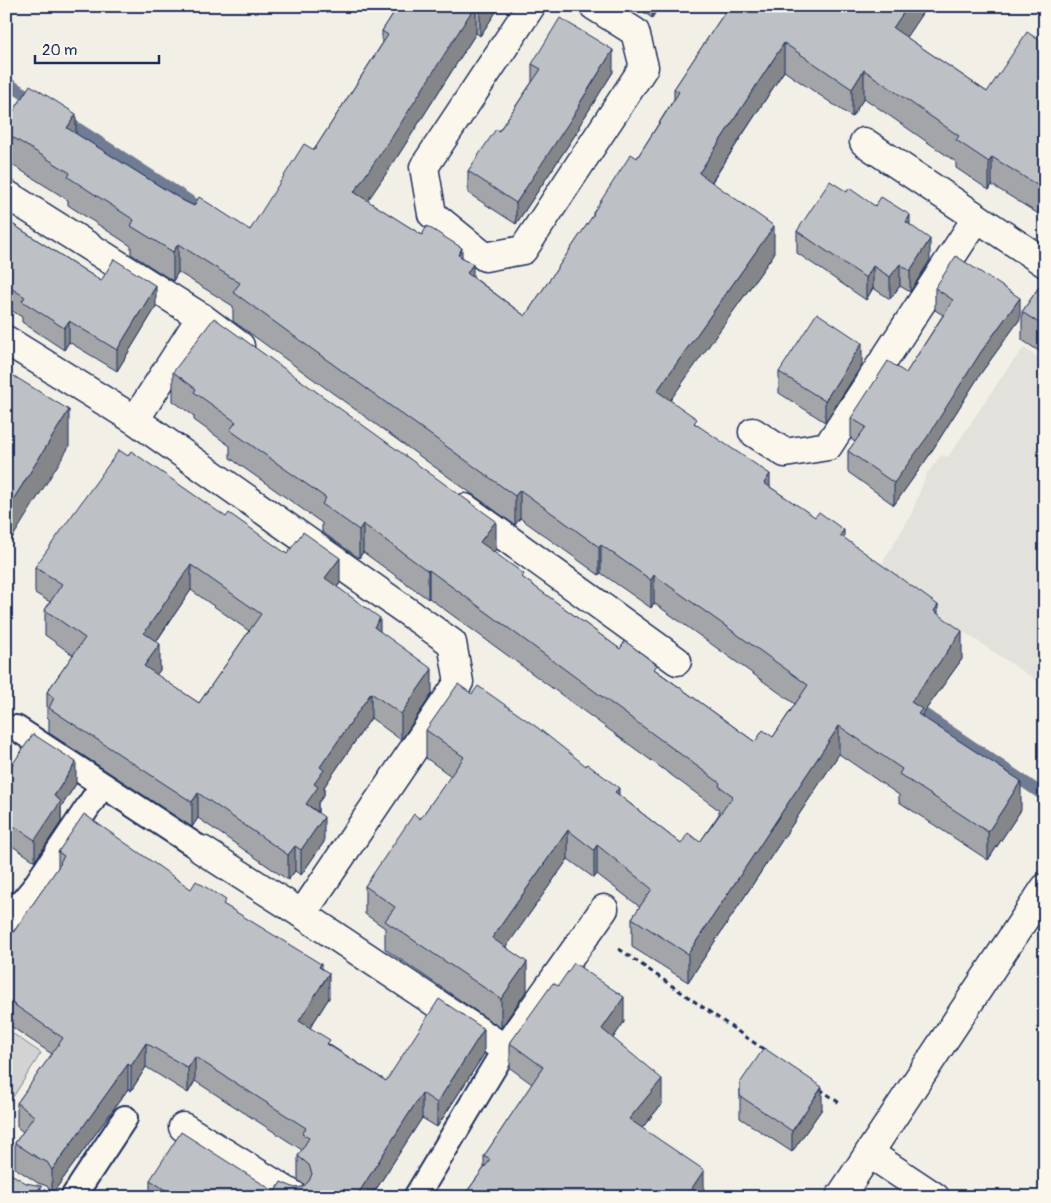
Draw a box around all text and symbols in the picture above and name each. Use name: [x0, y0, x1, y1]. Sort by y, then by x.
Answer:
scale bar: [35, 32, 159, 64]
text: 20 m: [42, 41, 77, 60]

